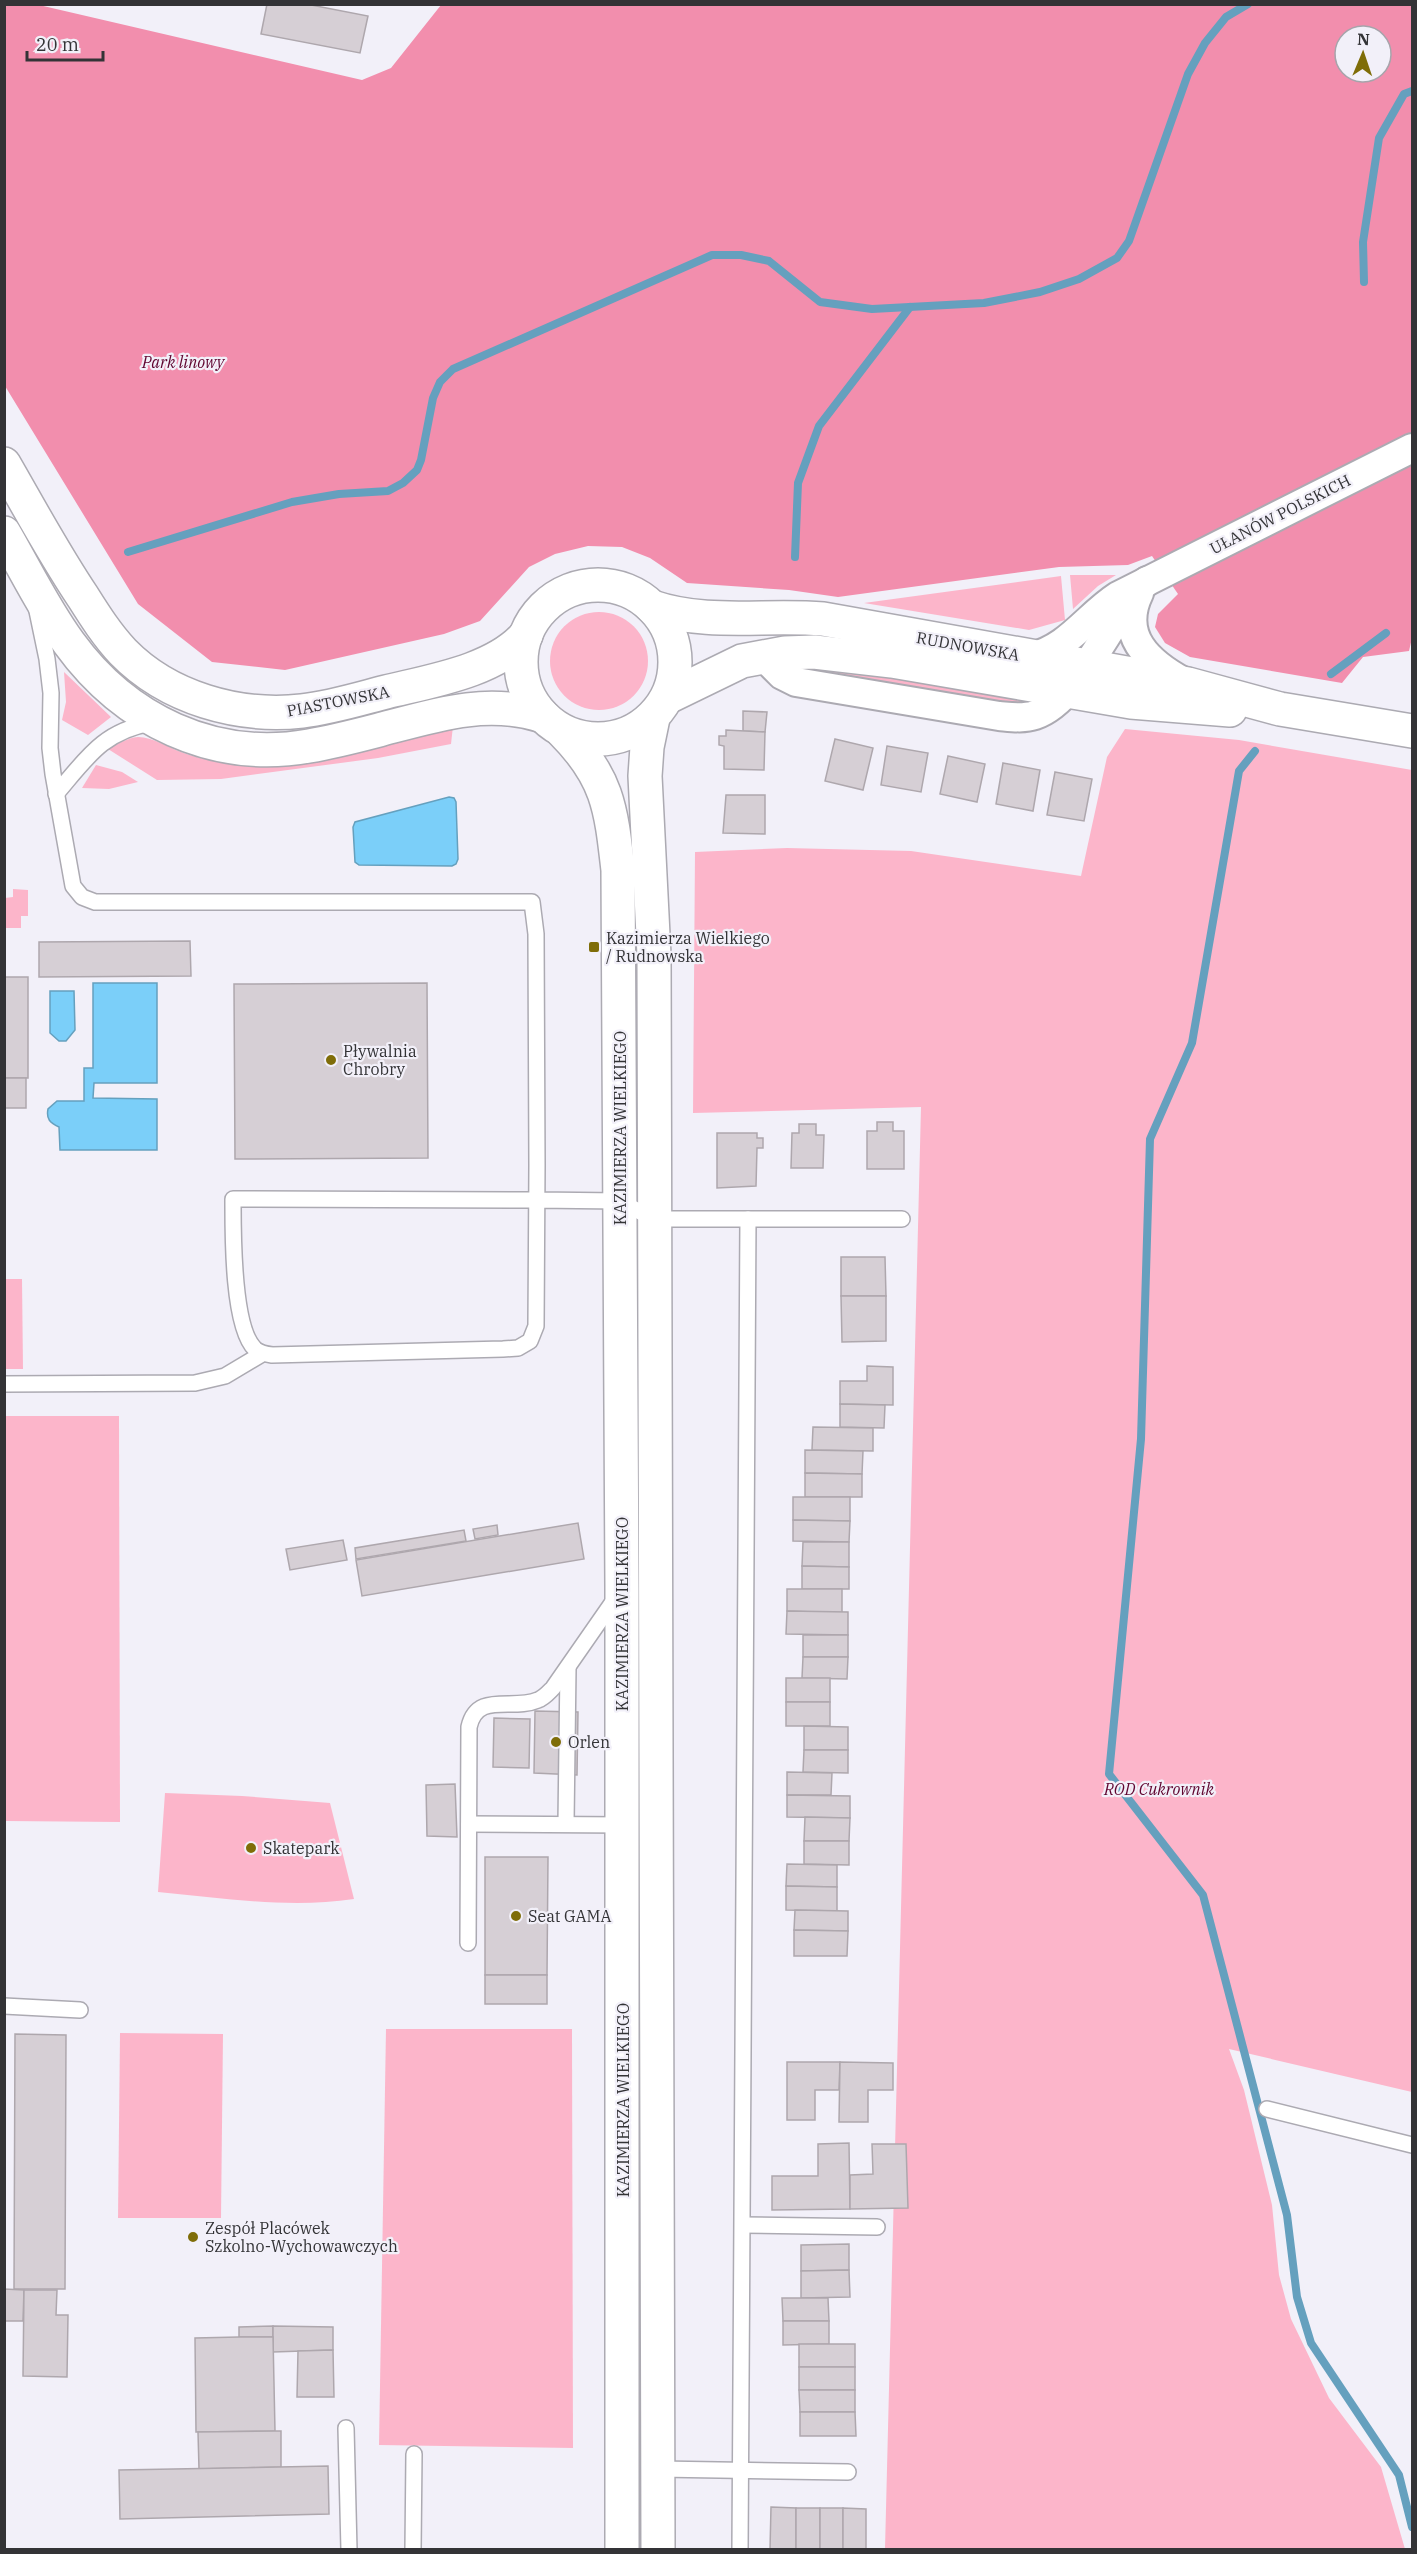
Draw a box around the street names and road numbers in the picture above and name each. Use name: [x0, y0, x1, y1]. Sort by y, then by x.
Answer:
street label: UŁANÓW POLSKICH: [1206, 469, 1354, 558]
street label: RUDNOWSKA: [915, 627, 1021, 665]
street label: PIASTOWSKA: [285, 681, 391, 721]
street label: KAZIMIERZA WIELKIEGO: [610, 1031, 630, 1225]
street label: KAZIMIERZA WIELKIEGO: [612, 1517, 632, 1711]
street label: KAZIMIERZA WIELKIEGO: [613, 2003, 633, 2197]

